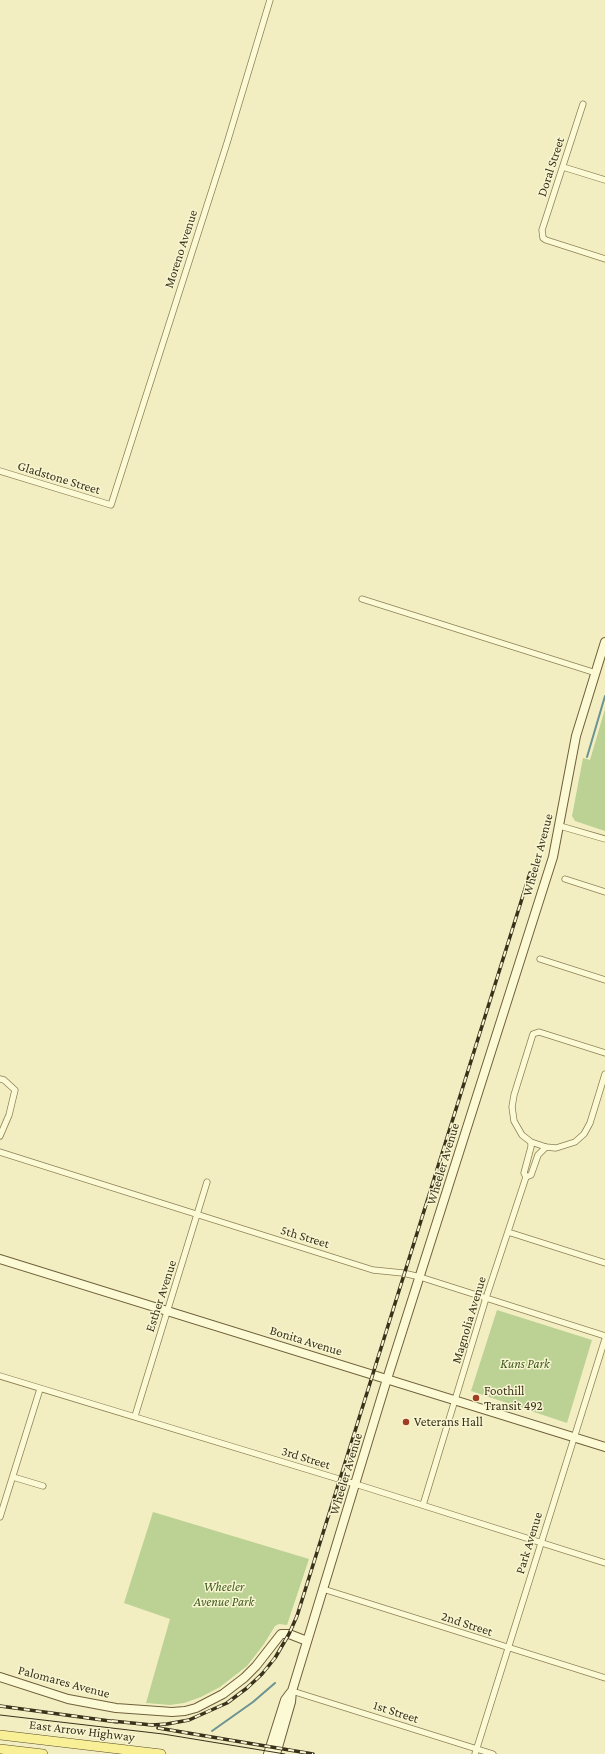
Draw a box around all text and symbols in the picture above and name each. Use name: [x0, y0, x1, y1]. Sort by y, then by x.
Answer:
street label: Doral Street: [534, 135, 568, 199]
street label: Moreno Avenue: [161, 208, 201, 290]
street label: Gladstone Street: [16, 458, 102, 498]
street label: Wheeler Avenue: [519, 812, 557, 898]
street label: Wheeler Avenue: [423, 1121, 463, 1207]
street label: 5th Street: [279, 1222, 331, 1252]
street label: Esther Avenue: [142, 1258, 180, 1334]
street label: Magnolia Avenue: [448, 1275, 490, 1365]
street label: Bonita Avenue: [268, 1323, 344, 1359]
park label: Kuns Park: [500, 1356, 550, 1372]
place label: Foothill Transit 492: [484, 1383, 543, 1414]
marker: Foothill Transit 492: [471, 1393, 481, 1403]
place label: Veterans Hall: [414, 1414, 483, 1430]
marker: Veterans Hall: [401, 1417, 411, 1427]
street label: Wheeler Avenue: [326, 1431, 366, 1517]
street label: 3rd Street: [280, 1443, 332, 1473]
street label: Park Avenue: [512, 1510, 546, 1576]
park label: Wheeler Avenue Park: [194, 1579, 254, 1610]
street label: 2nd Street: [439, 1608, 495, 1640]
street label: Palomares Avenue: [16, 1662, 112, 1702]
street label: 1st Street: [371, 1697, 421, 1727]
street label: East Arrow Highway: [28, 1717, 136, 1745]

